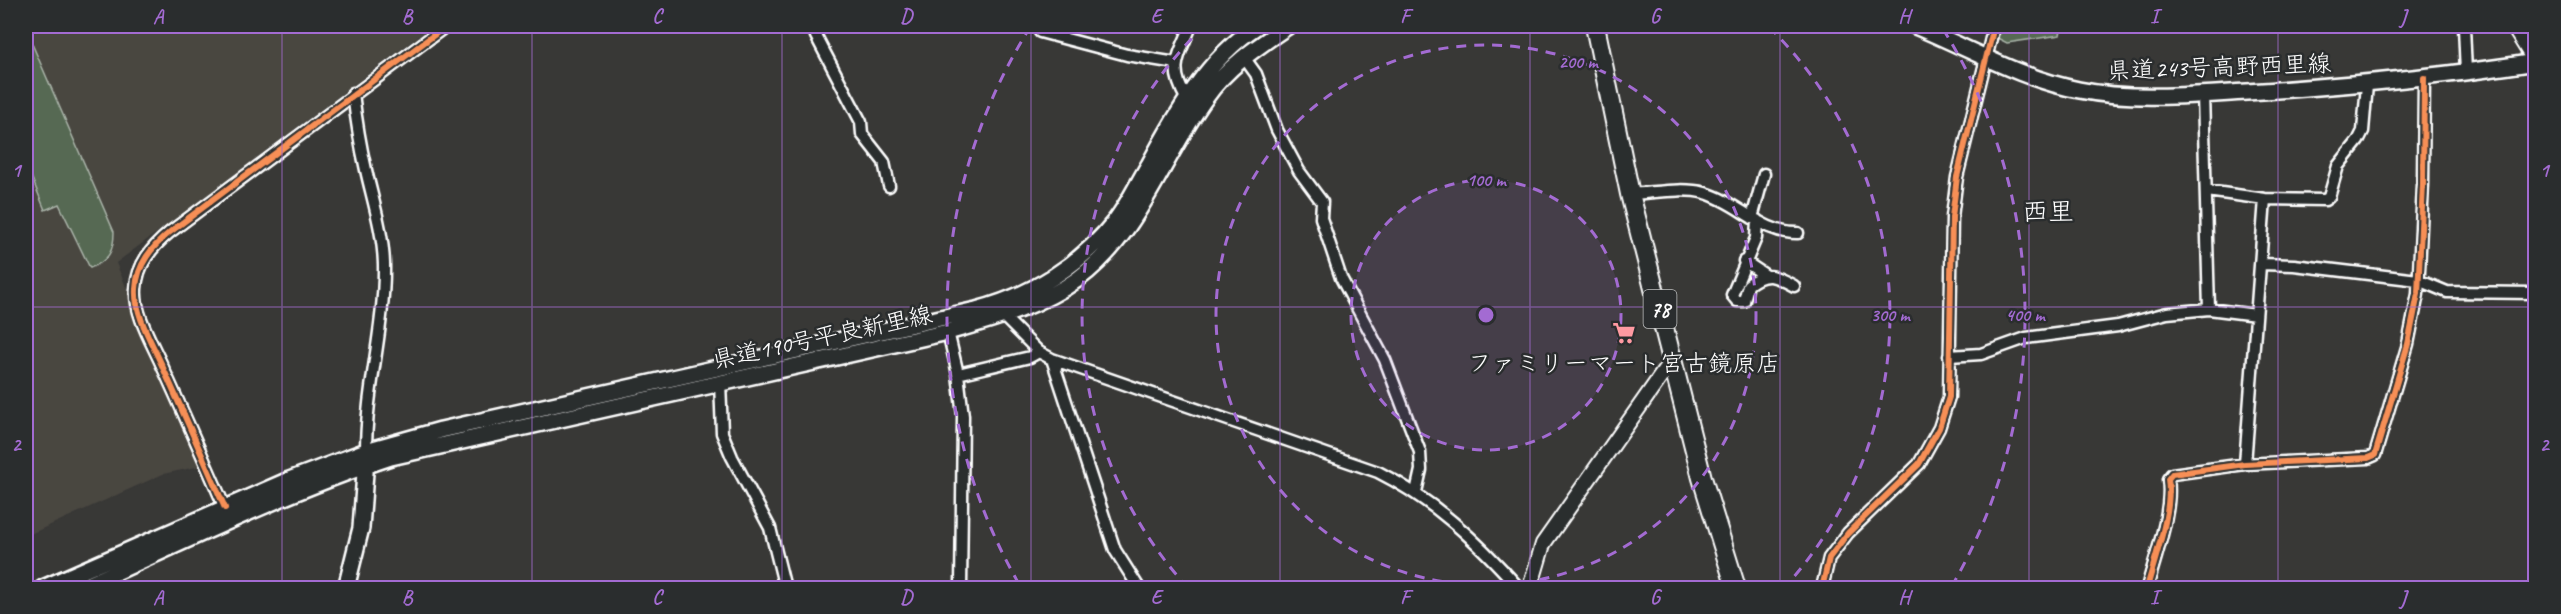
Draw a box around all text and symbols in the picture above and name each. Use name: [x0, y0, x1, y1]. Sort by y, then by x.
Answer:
text: A: [153, 4, 165, 29]
text: B: [402, 4, 414, 29]
text: C: [652, 4, 664, 29]
text: D: [900, 4, 914, 29]
text: E: [1151, 4, 1165, 29]
text: F: [1400, 4, 1414, 29]
text: G: [1650, 4, 1663, 29]
text: H: [1898, 4, 1913, 29]
text: I: [2150, 4, 2163, 29]
text: J: [2398, 4, 2410, 29]
street label: 県道243号高野西里線: [2106, 48, 2332, 86]
text: 200 m: [1559, 51, 1599, 73]
text: 1: [12, 158, 23, 183]
text: 1: [2540, 158, 2551, 183]
text: 100 m: [1467, 169, 1507, 191]
district label: 西里: [2022, 195, 2074, 228]
road number: 78: [1644, 290, 1676, 328]
street label: 県道190号平良新里線: [709, 299, 935, 375]
text: 300 m: [1871, 304, 1911, 326]
text: 400 m: [2006, 304, 2046, 326]
centre of rings: [1476, 305, 1496, 325]
supermarket icon: ファミリーマート宮古鏡原店: [1611, 320, 1637, 346]
place label: ファミリーマート宮古鏡原店: [1468, 348, 1780, 378]
text: 2: [12, 432, 23, 457]
text: 2: [2540, 432, 2551, 457]
text: A: [153, 585, 165, 610]
text: B: [402, 585, 414, 610]
text: C: [652, 585, 664, 610]
text: D: [900, 585, 914, 610]
text: E: [1151, 585, 1165, 610]
text: F: [1400, 585, 1414, 610]
text: G: [1650, 585, 1663, 610]
text: H: [1898, 585, 1913, 610]
text: I: [2150, 585, 2163, 610]
text: J: [2398, 585, 2410, 610]

